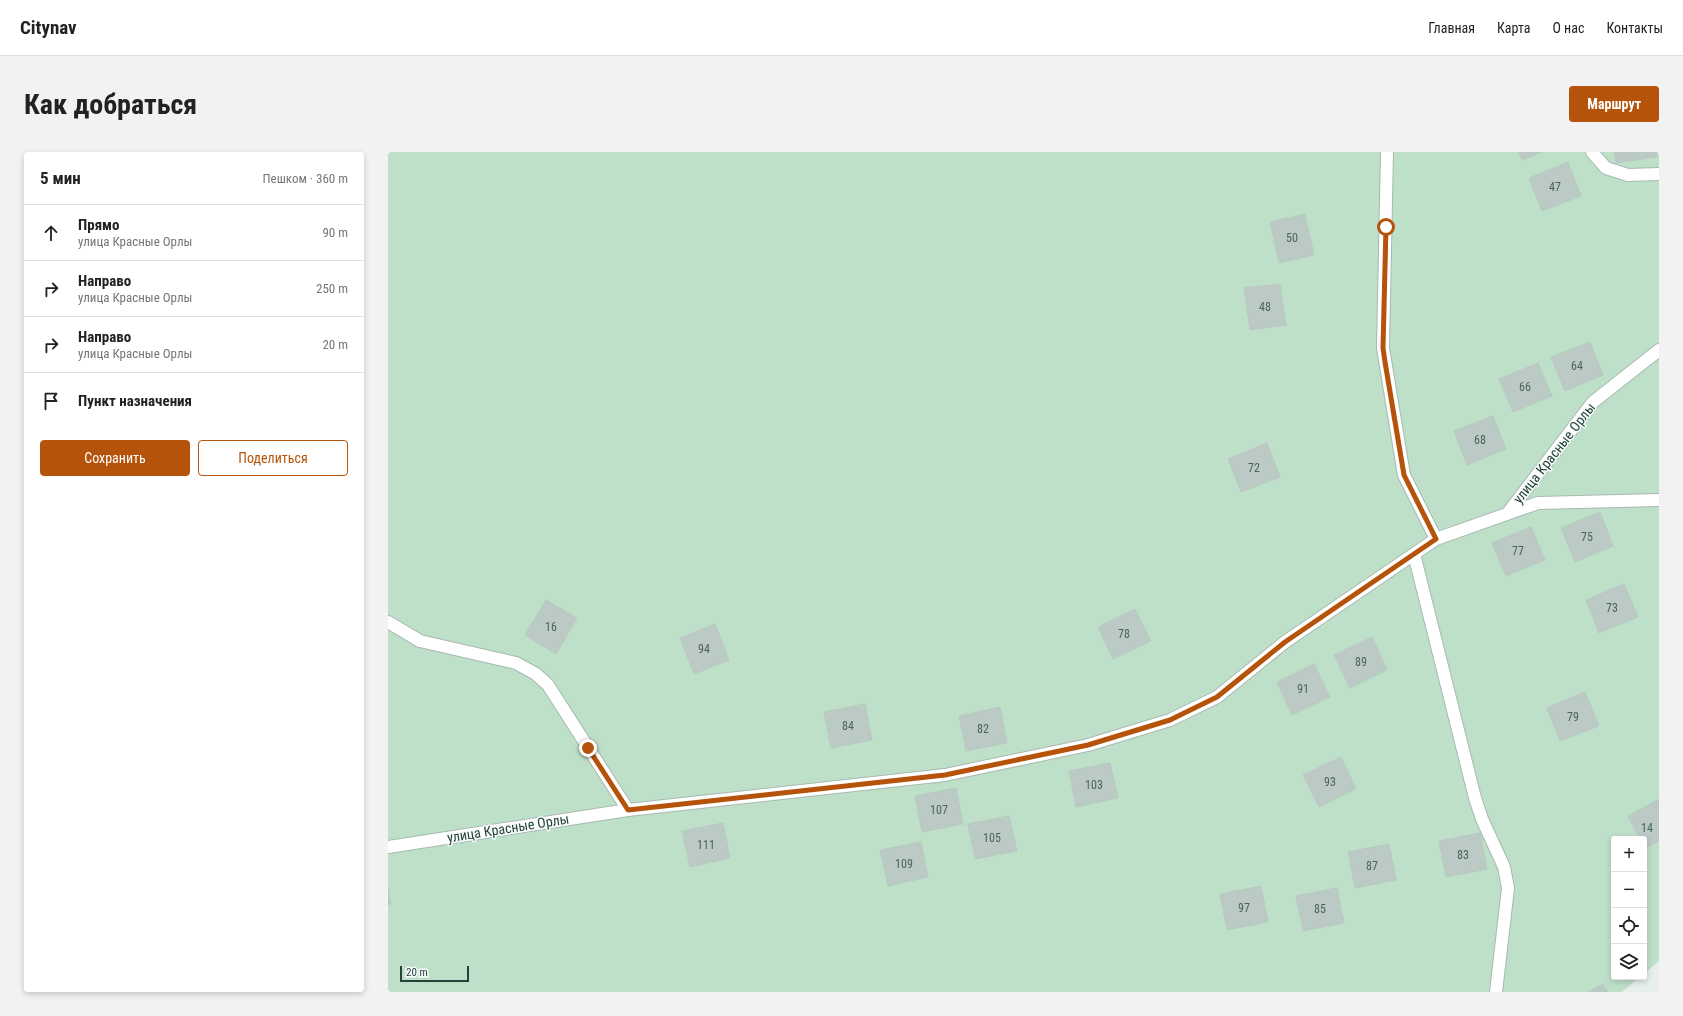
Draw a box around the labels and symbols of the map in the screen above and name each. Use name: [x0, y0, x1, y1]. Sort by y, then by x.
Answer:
house number: 47: [1549, 180, 1561, 194]
route start: [1377, 218, 1395, 236]
house number: 50: [1286, 231, 1298, 245]
house number: 48: [1259, 300, 1271, 314]
house number: 64: [1571, 359, 1583, 373]
house number: 66: [1519, 380, 1531, 394]
street label: улица Красные Орлы: [1510, 400, 1598, 506]
house number: 68: [1474, 433, 1486, 447]
house number: 72: [1248, 461, 1260, 475]
house number: 75: [1581, 530, 1593, 544]
house number: 77: [1512, 544, 1524, 558]
house number: 73: [1606, 601, 1618, 615]
house number: 16: [545, 620, 557, 634]
house number: 78: [1118, 627, 1130, 641]
house number: 94: [698, 642, 710, 656]
house number: 89: [1355, 655, 1367, 669]
house number: 91: [1297, 682, 1309, 696]
house number: 79: [1567, 710, 1579, 724]
house number: 84: [842, 719, 854, 733]
house number: 82: [977, 722, 989, 736]
route end: [579, 739, 597, 757]
house number: 93: [1324, 775, 1336, 789]
house number: 103: [1085, 778, 1103, 792]
house number: 107: [930, 803, 948, 817]
street label: улица Красные Орлы: [446, 810, 570, 846]
house number: 14: [1641, 821, 1653, 835]
house number: 105: [983, 831, 1001, 845]
house number: 111: [697, 838, 715, 852]
house number: 83: [1457, 848, 1469, 862]
house number: 109: [895, 857, 913, 871]
house number: 87: [1366, 859, 1378, 873]
house number: 97: [1238, 901, 1250, 915]
house number: 85: [1314, 902, 1326, 916]
scale bar: [400, 964, 469, 983]

